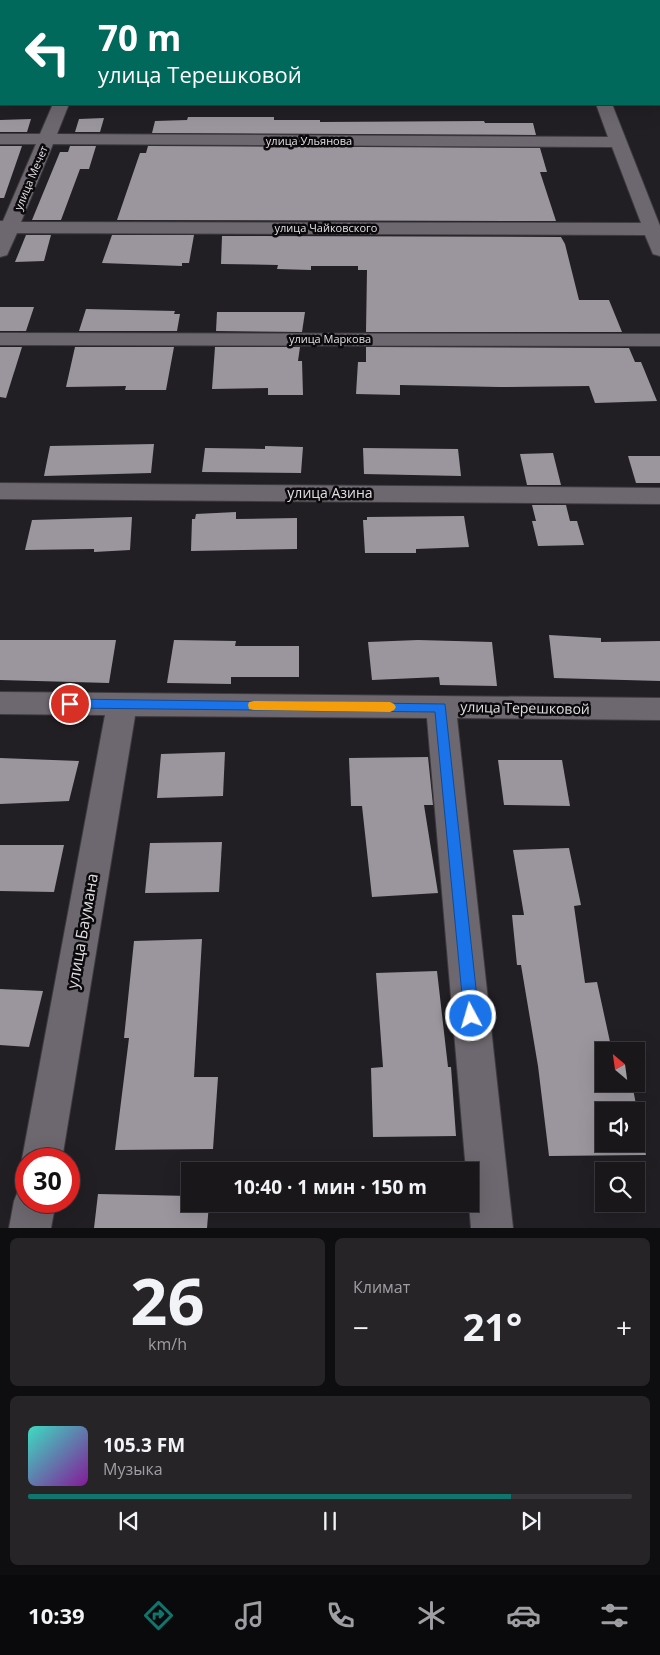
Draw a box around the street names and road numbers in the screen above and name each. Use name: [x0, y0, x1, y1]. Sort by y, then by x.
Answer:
street label: улица Ульянова: [266, 133, 352, 148]
street label: улица Мечет: [10, 143, 51, 212]
street label: улица Чайковского: [275, 220, 378, 235]
street label: улица Маркова: [289, 331, 371, 346]
street label: улица Азина: [287, 483, 373, 502]
street label: улица Терешковой: [460, 697, 590, 718]
street label: улица Баумана: [61, 872, 103, 990]

